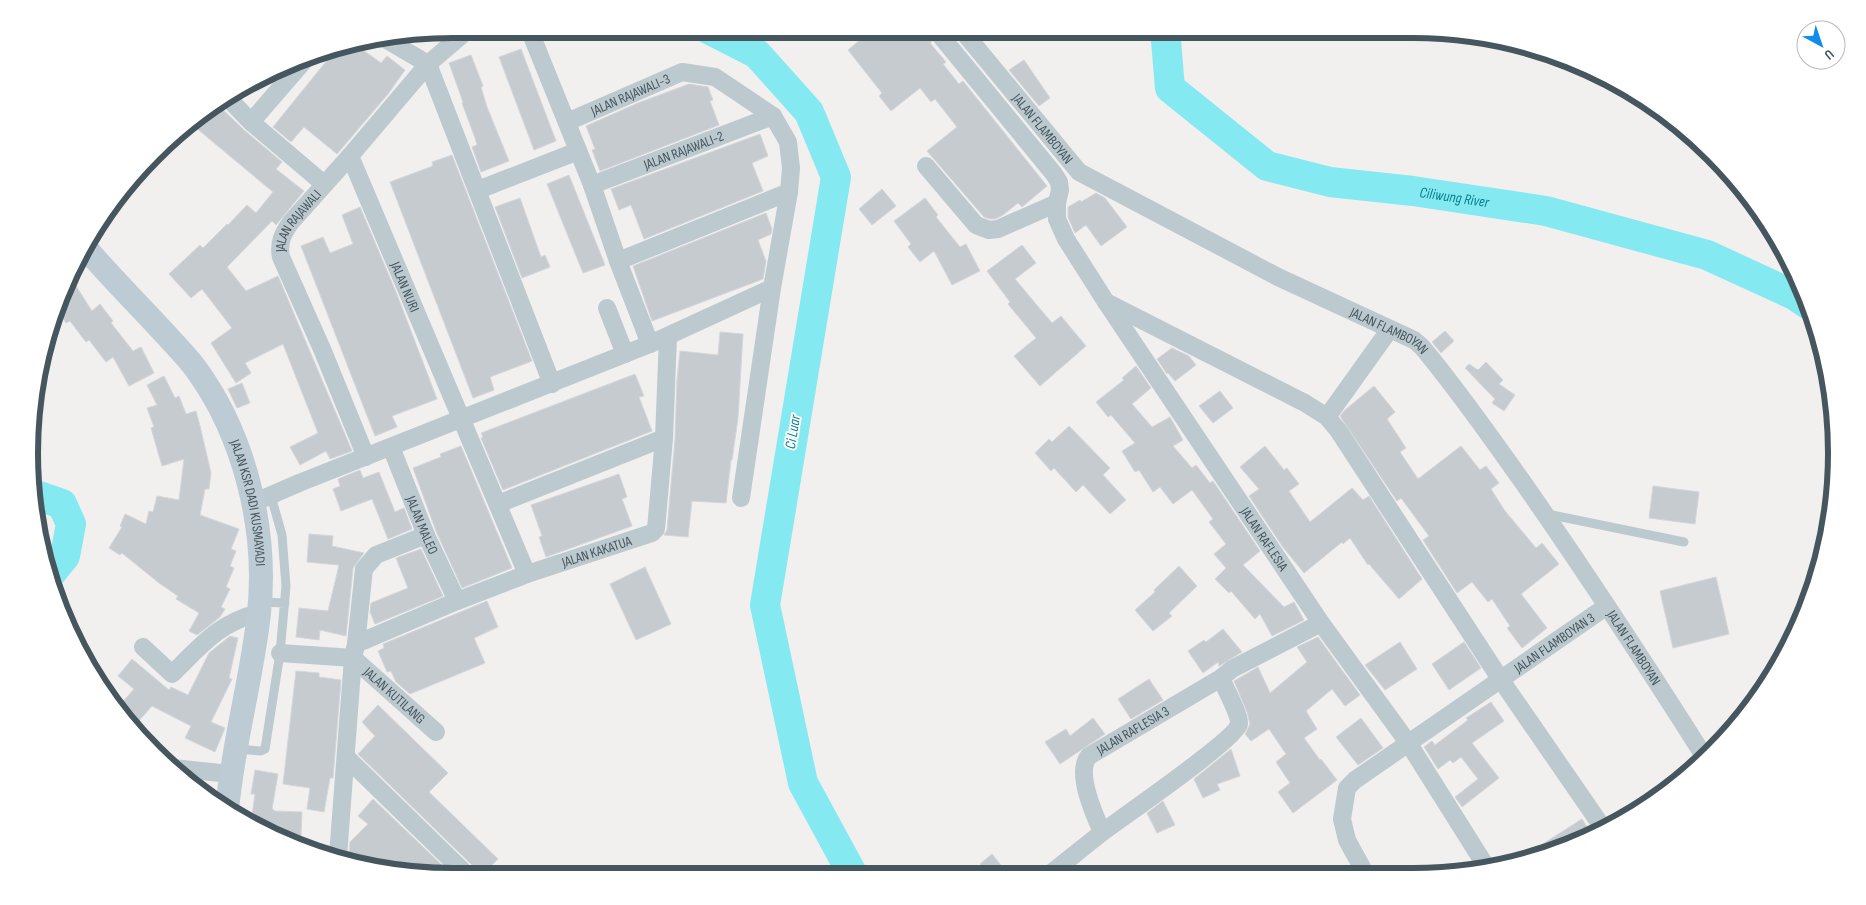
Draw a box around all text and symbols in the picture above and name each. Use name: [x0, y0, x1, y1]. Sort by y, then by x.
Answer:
north arrow: [1796, 20, 1846, 70]
text: U: [1821, 46, 1837, 63]
street label: JALAN RAJAWALI-3: [587, 70, 673, 120]
street label: JALAN FLAMBOYAN: [1009, 89, 1077, 167]
street label: JALAN RAJAWALI-2: [640, 127, 726, 173]
water label: Ciliwung River: [1418, 183, 1491, 212]
street label: JALAN RAJAWALI: [271, 186, 325, 253]
street label: JALAN NURI: [387, 258, 424, 314]
street label: JALAN FLAMBOYAN: [1347, 303, 1432, 357]
water label: Ci Luar: [781, 413, 805, 450]
street label: JALAN KSR DADI KUSMAYADI: [226, 436, 269, 566]
street label: JALAN MALEO: [402, 492, 442, 557]
street label: JALAN RAFLESIA: [1237, 503, 1293, 575]
street label: JALAN KAKATUA: [559, 532, 634, 571]
street label: JALAN FLAMBOYAN: [1603, 606, 1665, 688]
street label: JALAN FLAMBOYAN 3: [1510, 609, 1598, 677]
street label: JALAN KUTILANG: [360, 663, 429, 727]
street label: JALAN RAFLESIA 3: [1093, 702, 1172, 759]

